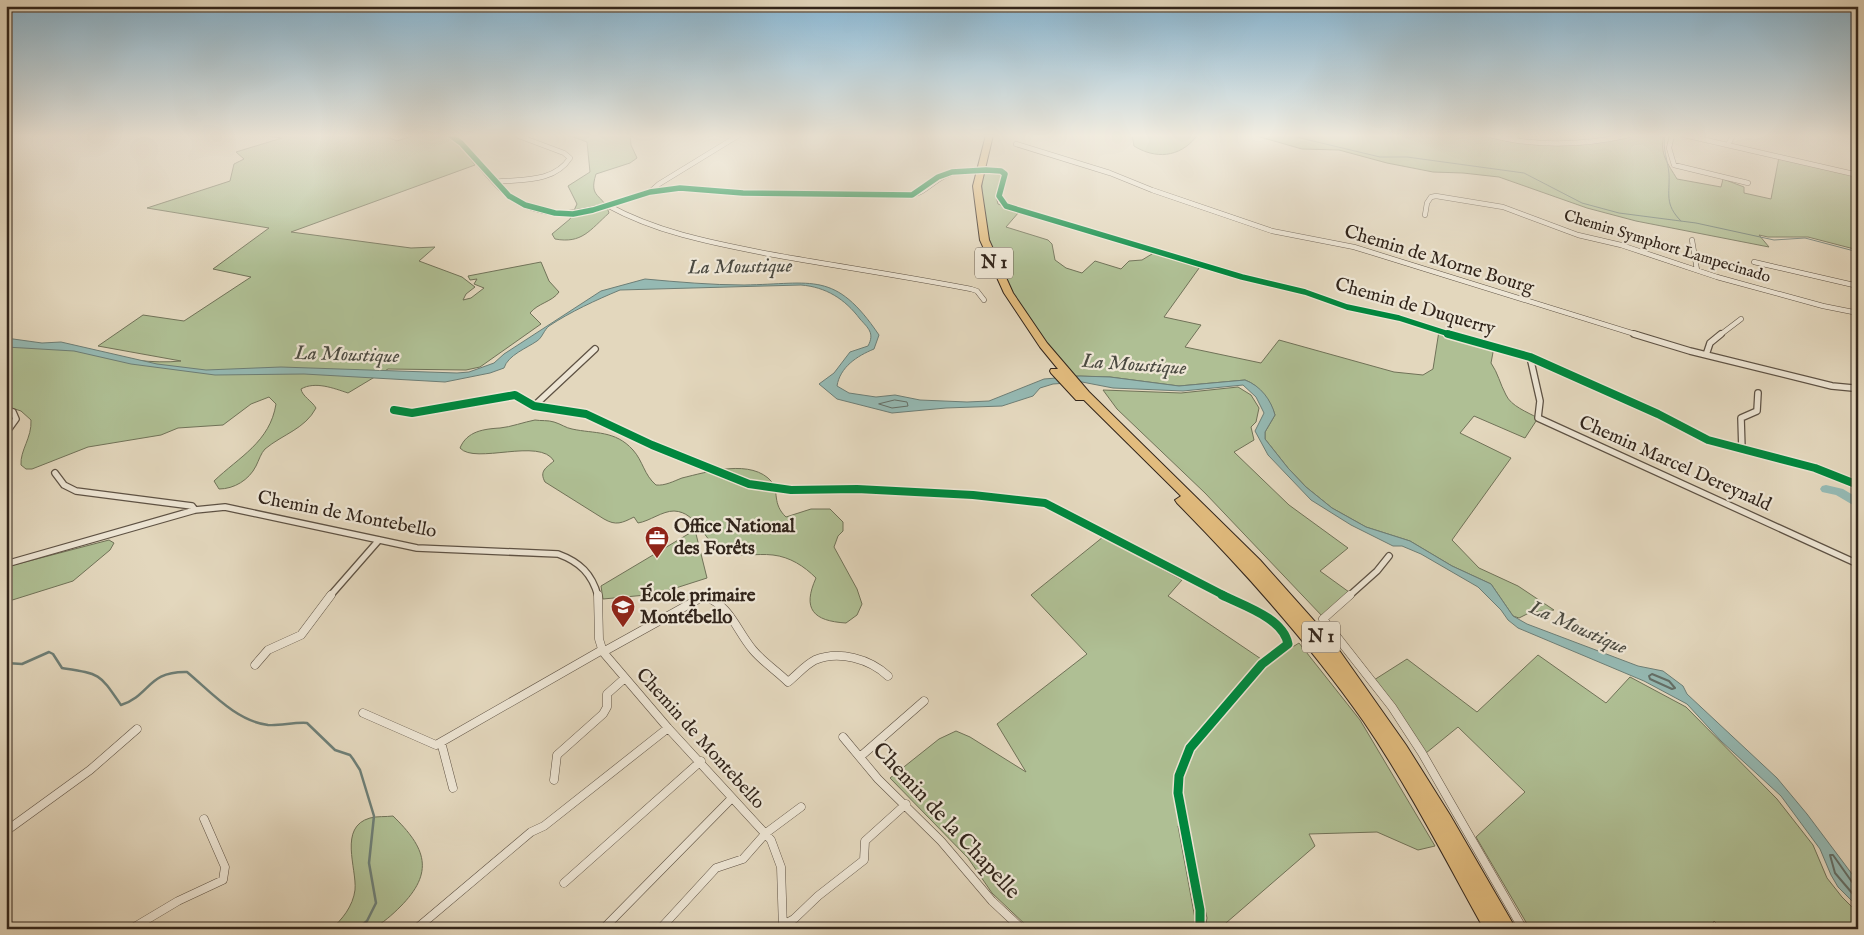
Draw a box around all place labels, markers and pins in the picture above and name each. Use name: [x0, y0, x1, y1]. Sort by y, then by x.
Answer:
place label: Office National des Forêts: [674, 515, 796, 561]
office icon: Office National des Forêts: [644, 525, 670, 559]
place label: École primaire Montébello: [640, 583, 756, 630]
school or university icon: École primaire Montébello: [610, 594, 636, 628]

